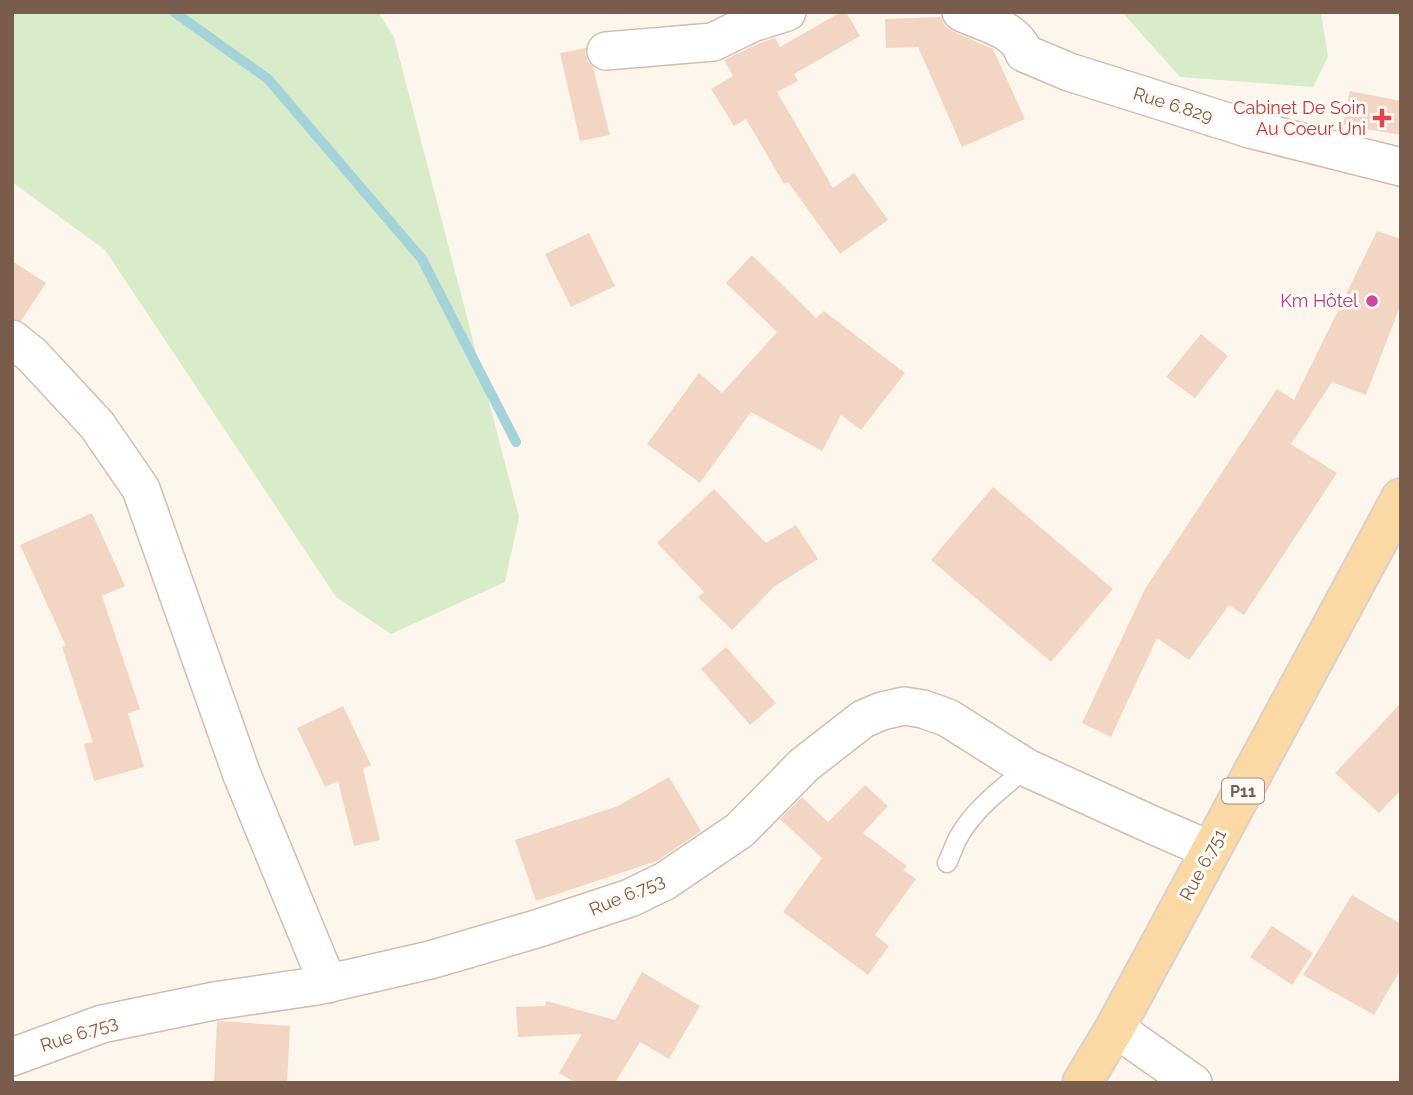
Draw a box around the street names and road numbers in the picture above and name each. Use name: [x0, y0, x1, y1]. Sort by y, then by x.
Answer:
street label: Rue 6.829: [1131, 82, 1216, 127]
road number: P11: [1222, 778, 1264, 804]
street label: Rue 6.751: [1175, 825, 1230, 904]
street label: Rue 6.753: [586, 869, 668, 920]
street label: Rue 6.753: [38, 1011, 120, 1056]

